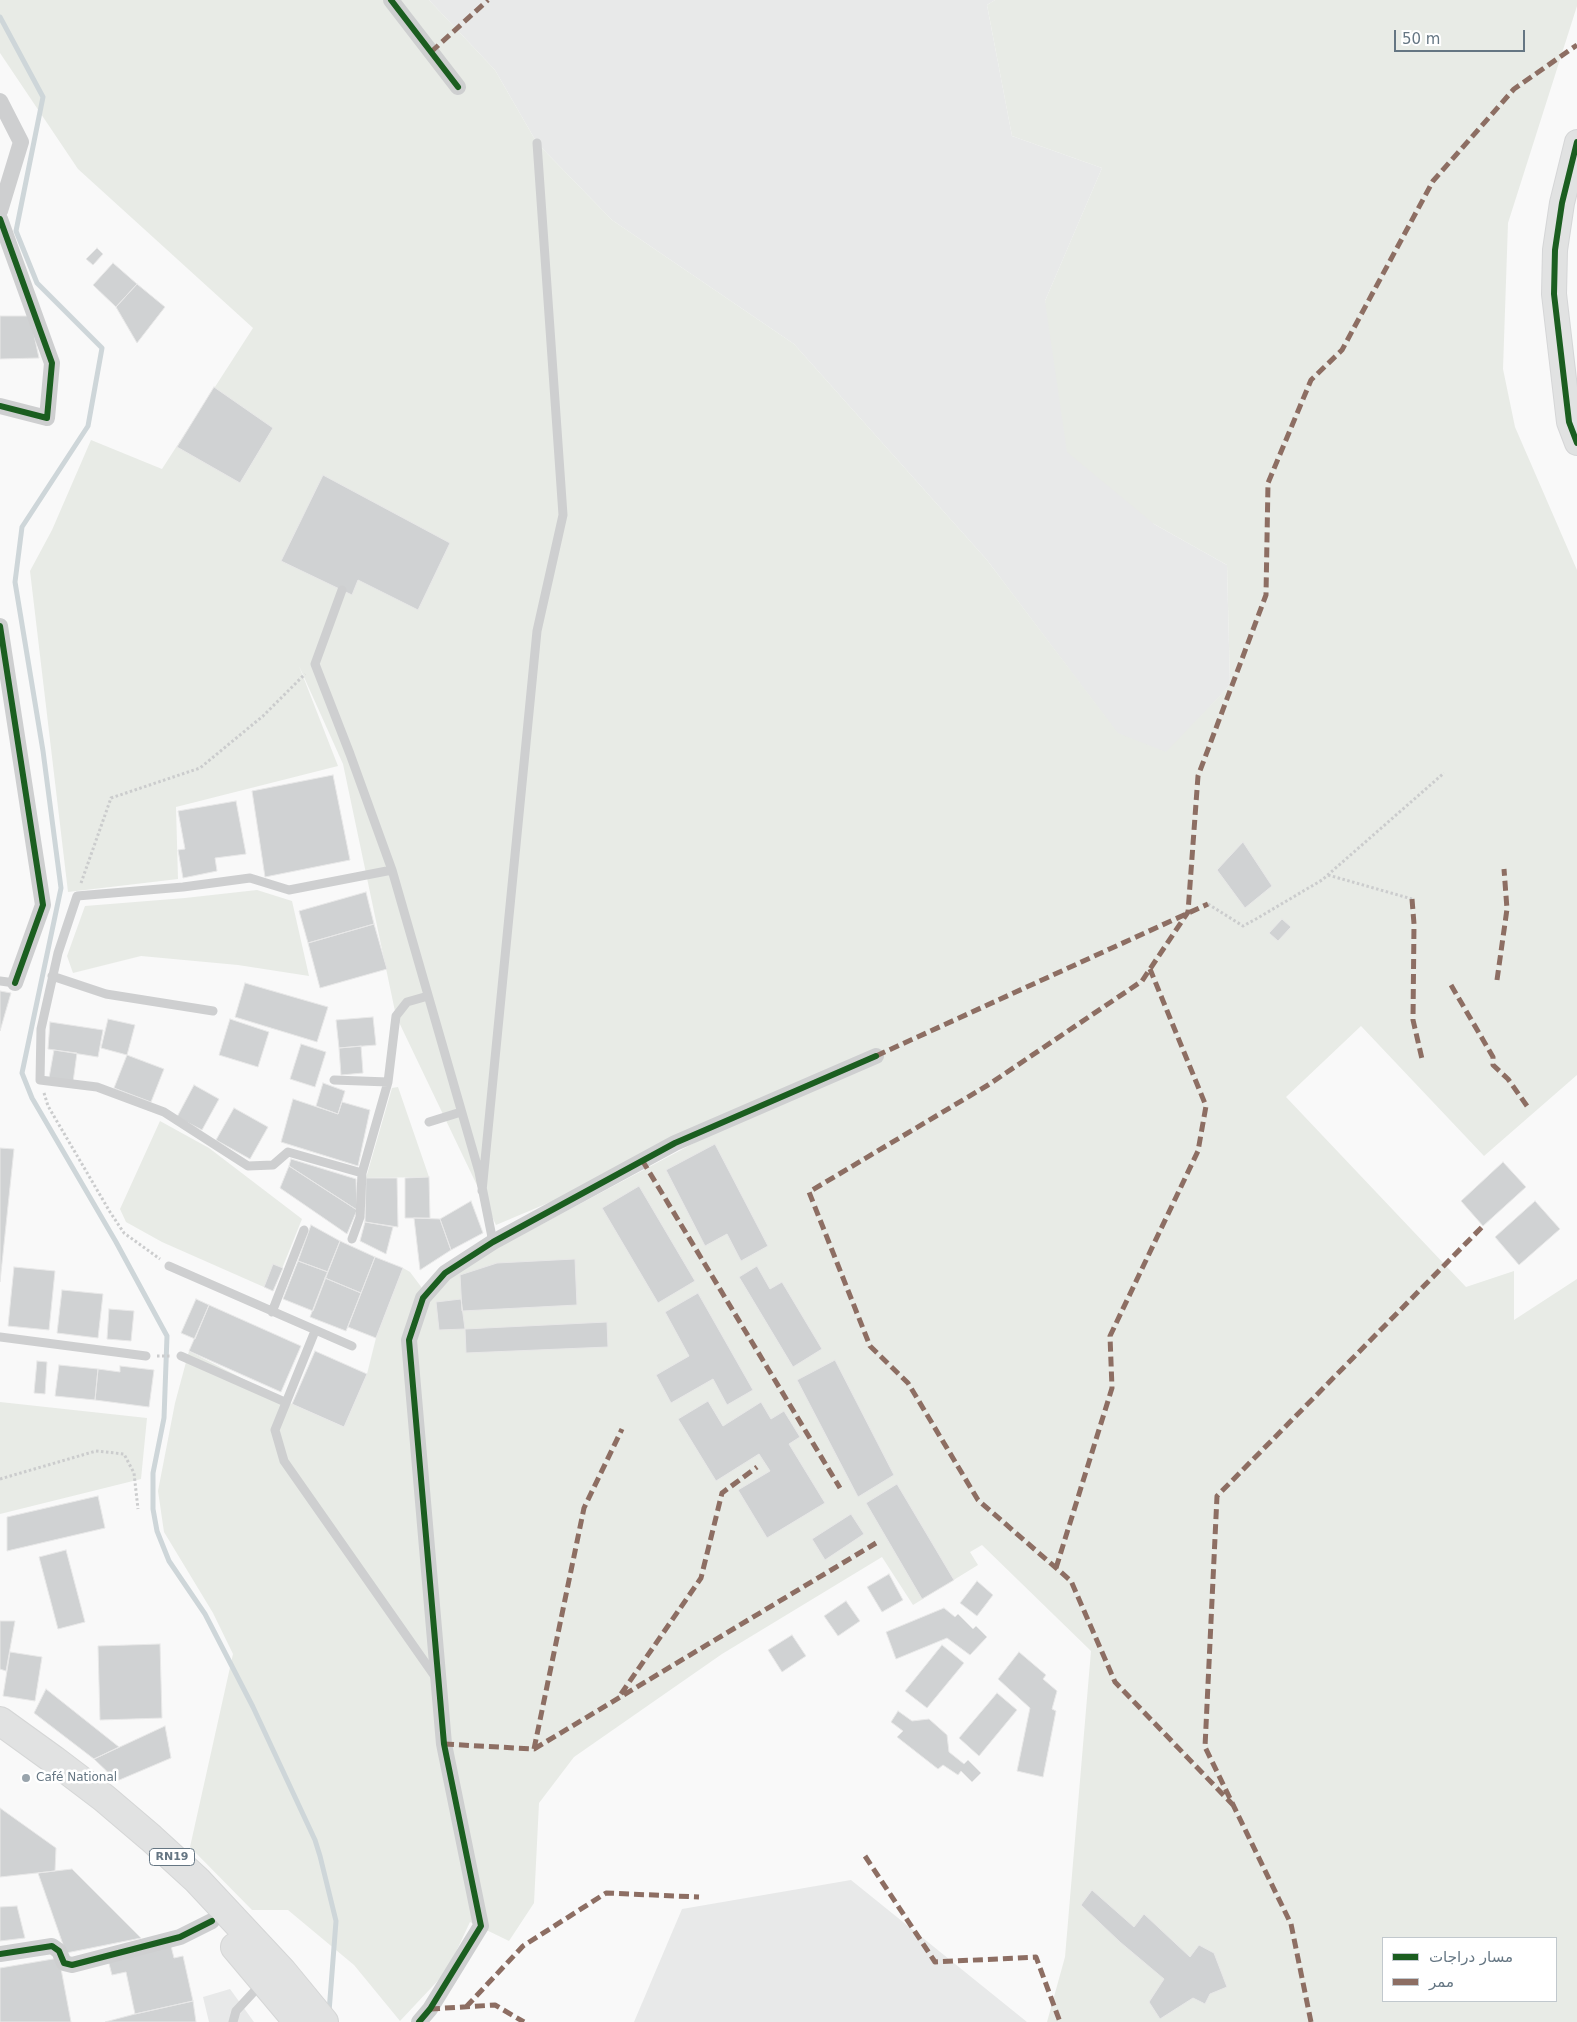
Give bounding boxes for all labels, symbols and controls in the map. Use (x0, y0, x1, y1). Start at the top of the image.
scale bar (1397, 20, 1528, 52)
text: 50 m (1402, 30, 1440, 48)
place label: Café National (36, 1771, 117, 1785)
marker: Café National (20, 1772, 32, 1784)
road number: RN19 (150, 1848, 194, 1865)
legend (1382, 1937, 1557, 2002)
text: مسار دراجات (1429, 1948, 1513, 1966)
text: ممر (1429, 1973, 1454, 1991)

